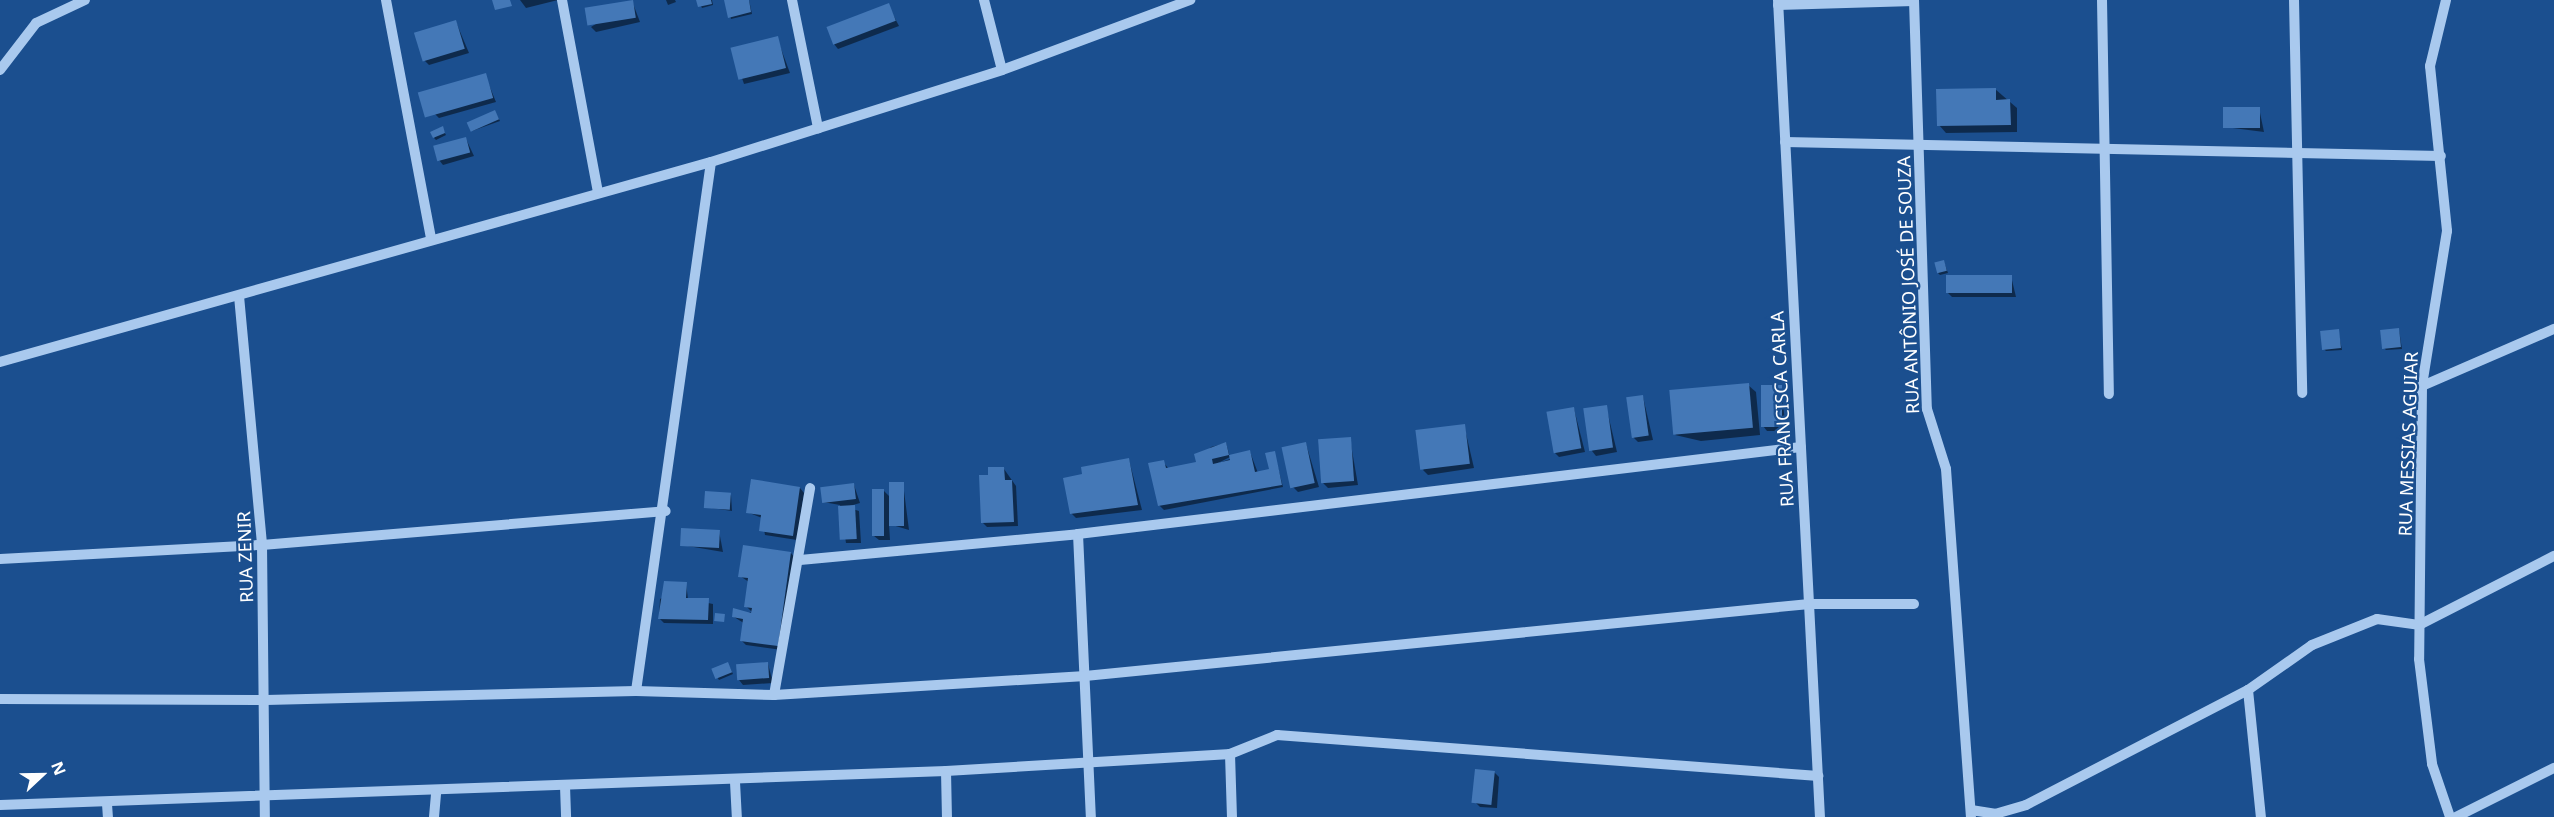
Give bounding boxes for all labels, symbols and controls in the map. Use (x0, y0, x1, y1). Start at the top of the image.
street label: RUA ANTÔNIO JOSÉ DE SOUZA (1893, 156, 1923, 414)
street label: RUA FRANCISCA CARLA (1766, 311, 1798, 507)
street label: RUA MESSIAS AGUIAR (2394, 351, 2422, 537)
street label: RUA ZENIR (233, 511, 257, 603)
north arrow (12, 745, 72, 805)
text: N (46, 758, 71, 778)

